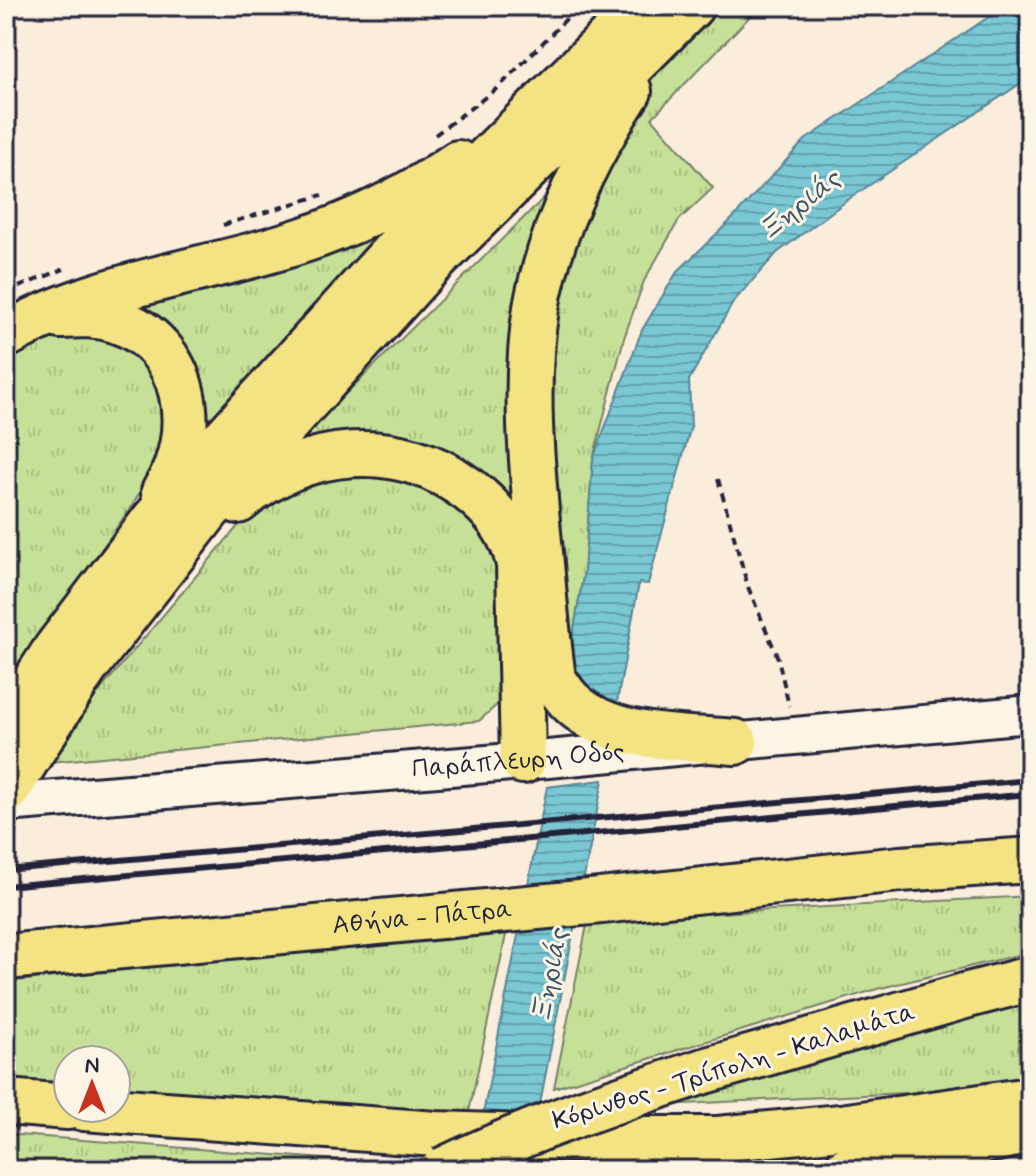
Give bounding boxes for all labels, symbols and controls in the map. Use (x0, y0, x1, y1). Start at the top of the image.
water label: Ξηριάς (751, 161, 850, 250)
street label: Παράπλευρη Οδός (411, 735, 626, 787)
street label: Αθήνα - Πάτρα (331, 892, 514, 943)
water label: Ξηριάς (524, 924, 579, 1026)
street label: Κόρινθος - Τρίπολη - Καλαμάτα (548, 996, 920, 1138)
north arrow (52, 1044, 132, 1124)
text: N (85, 1052, 99, 1080)

